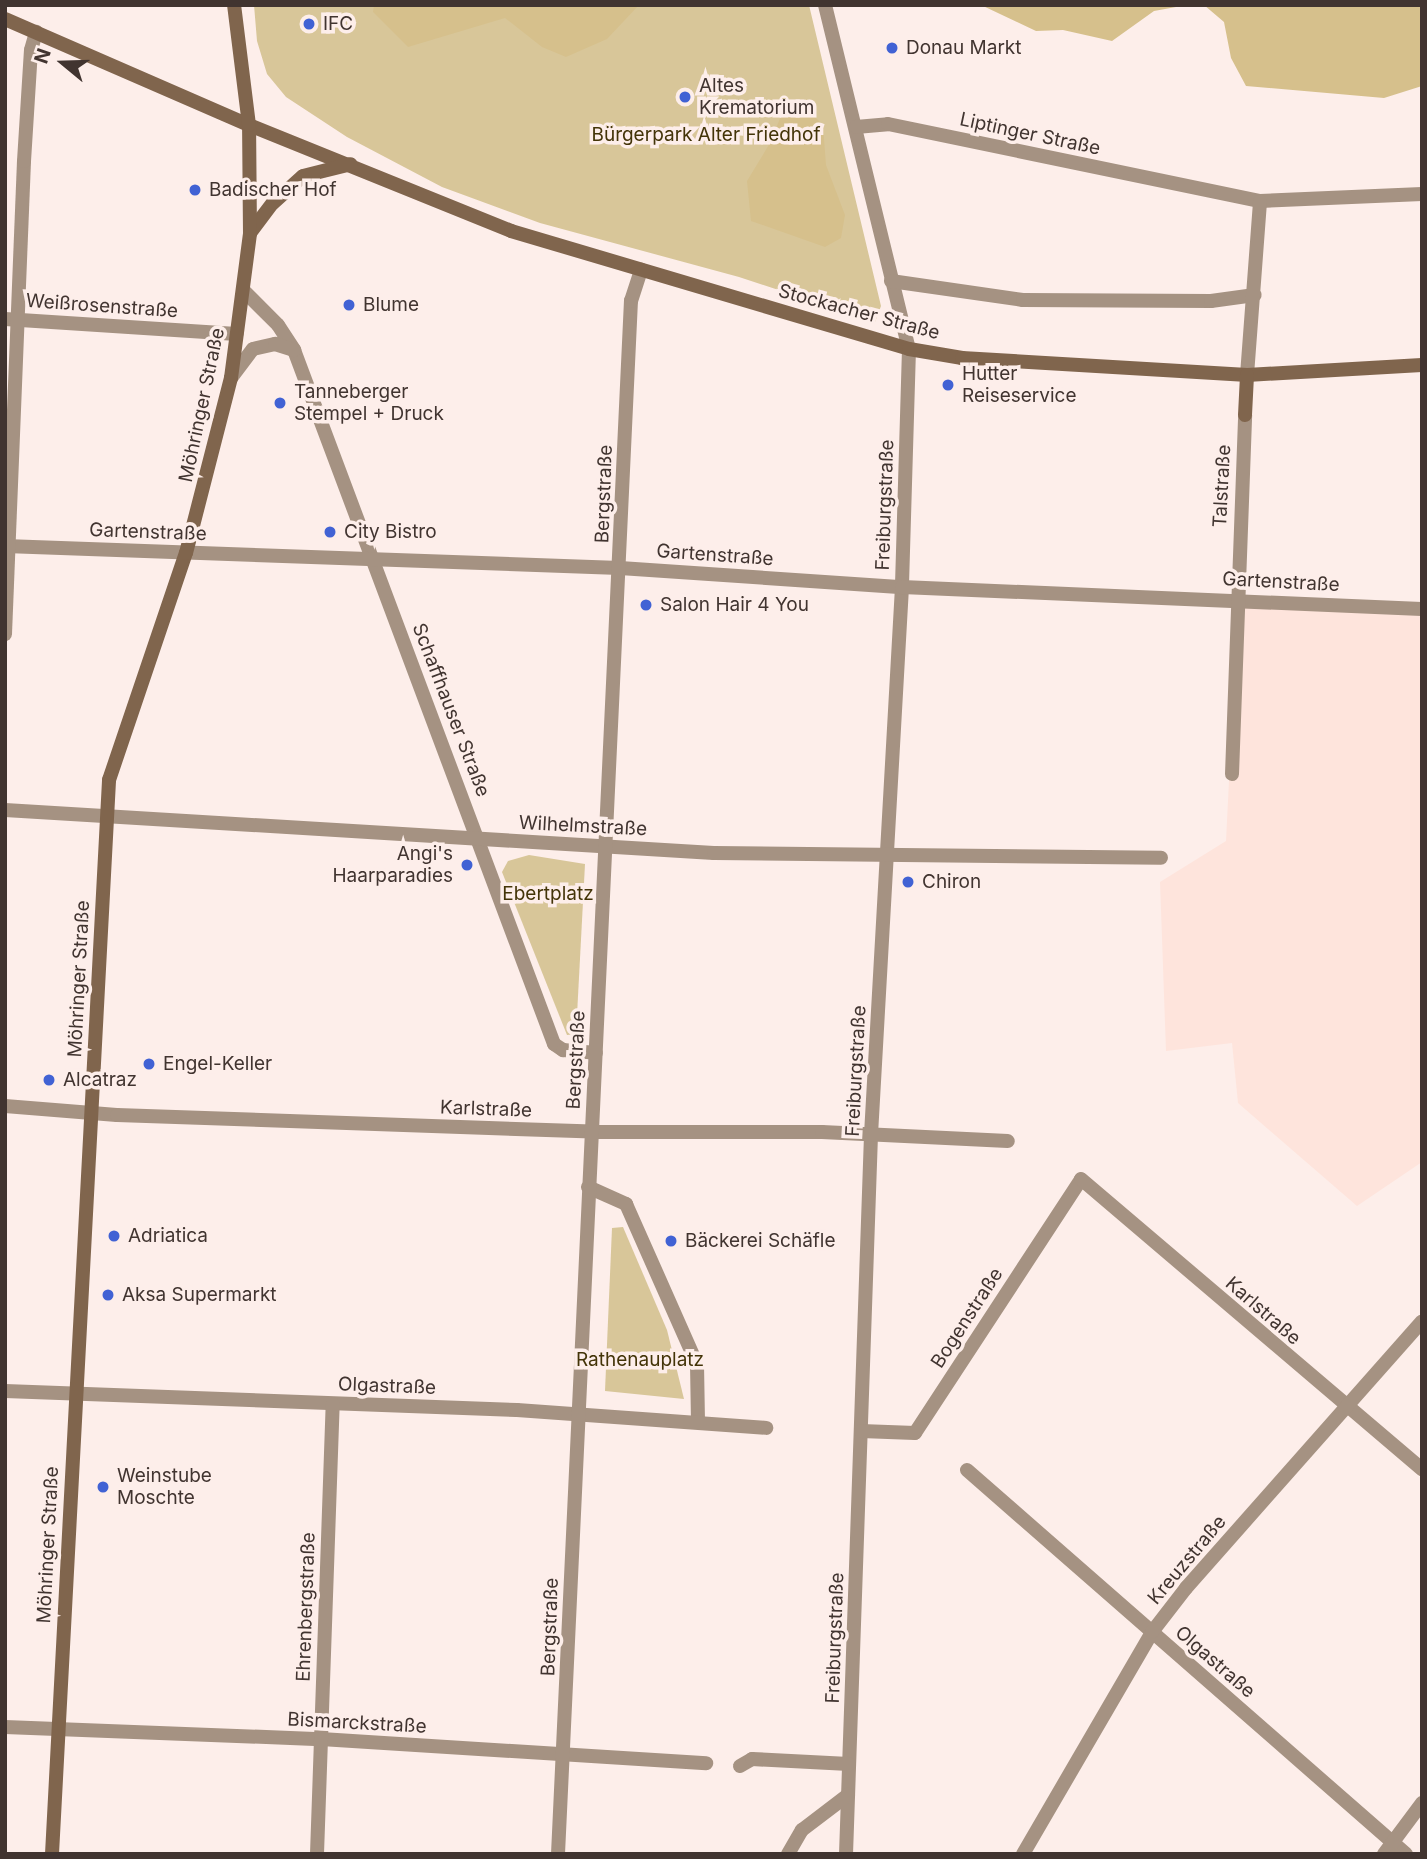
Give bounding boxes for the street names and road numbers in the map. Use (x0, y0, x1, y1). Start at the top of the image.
street label: Liptinger Straße (958, 108, 1102, 160)
street label: Stockacher Straße (776, 279, 942, 345)
street label: Weißrosenstraße (25, 289, 179, 323)
street label: Möhringer Straße (174, 326, 230, 484)
street label: Freiburgstraße (871, 439, 899, 571)
street label: Bergstraße (591, 444, 617, 544)
street label: Talstraße (1208, 444, 1236, 528)
street label: Gartenstraße (89, 519, 207, 545)
street label: Gartenstraße (656, 540, 774, 570)
street label: Gartenstraße (1222, 568, 1340, 596)
street label: Schaffhauser Straße (407, 620, 495, 800)
street label: Wilhelmstraße (518, 811, 648, 841)
street label: Möhringer Straße (63, 900, 95, 1058)
street label: Freiburgstraße (841, 1005, 871, 1137)
street label: Bergstraße (562, 1010, 590, 1110)
street label: Karlstraße (439, 1096, 533, 1122)
street label: Bogenstraße (926, 1264, 1008, 1372)
street label: Karlstraße (1221, 1272, 1305, 1350)
street label: Olgastraße (337, 1373, 437, 1399)
street label: Möhringer Straße (32, 1466, 64, 1624)
street label: Kreuzstraße (1143, 1511, 1231, 1609)
street label: Ehrenbergstraße (292, 1532, 320, 1682)
street label: Freiburgstraße (821, 1572, 849, 1704)
street label: Bergstraße (537, 1577, 563, 1677)
street label: Olgastraße (1170, 1621, 1260, 1703)
street label: Bismarckstraße (287, 1708, 427, 1738)

